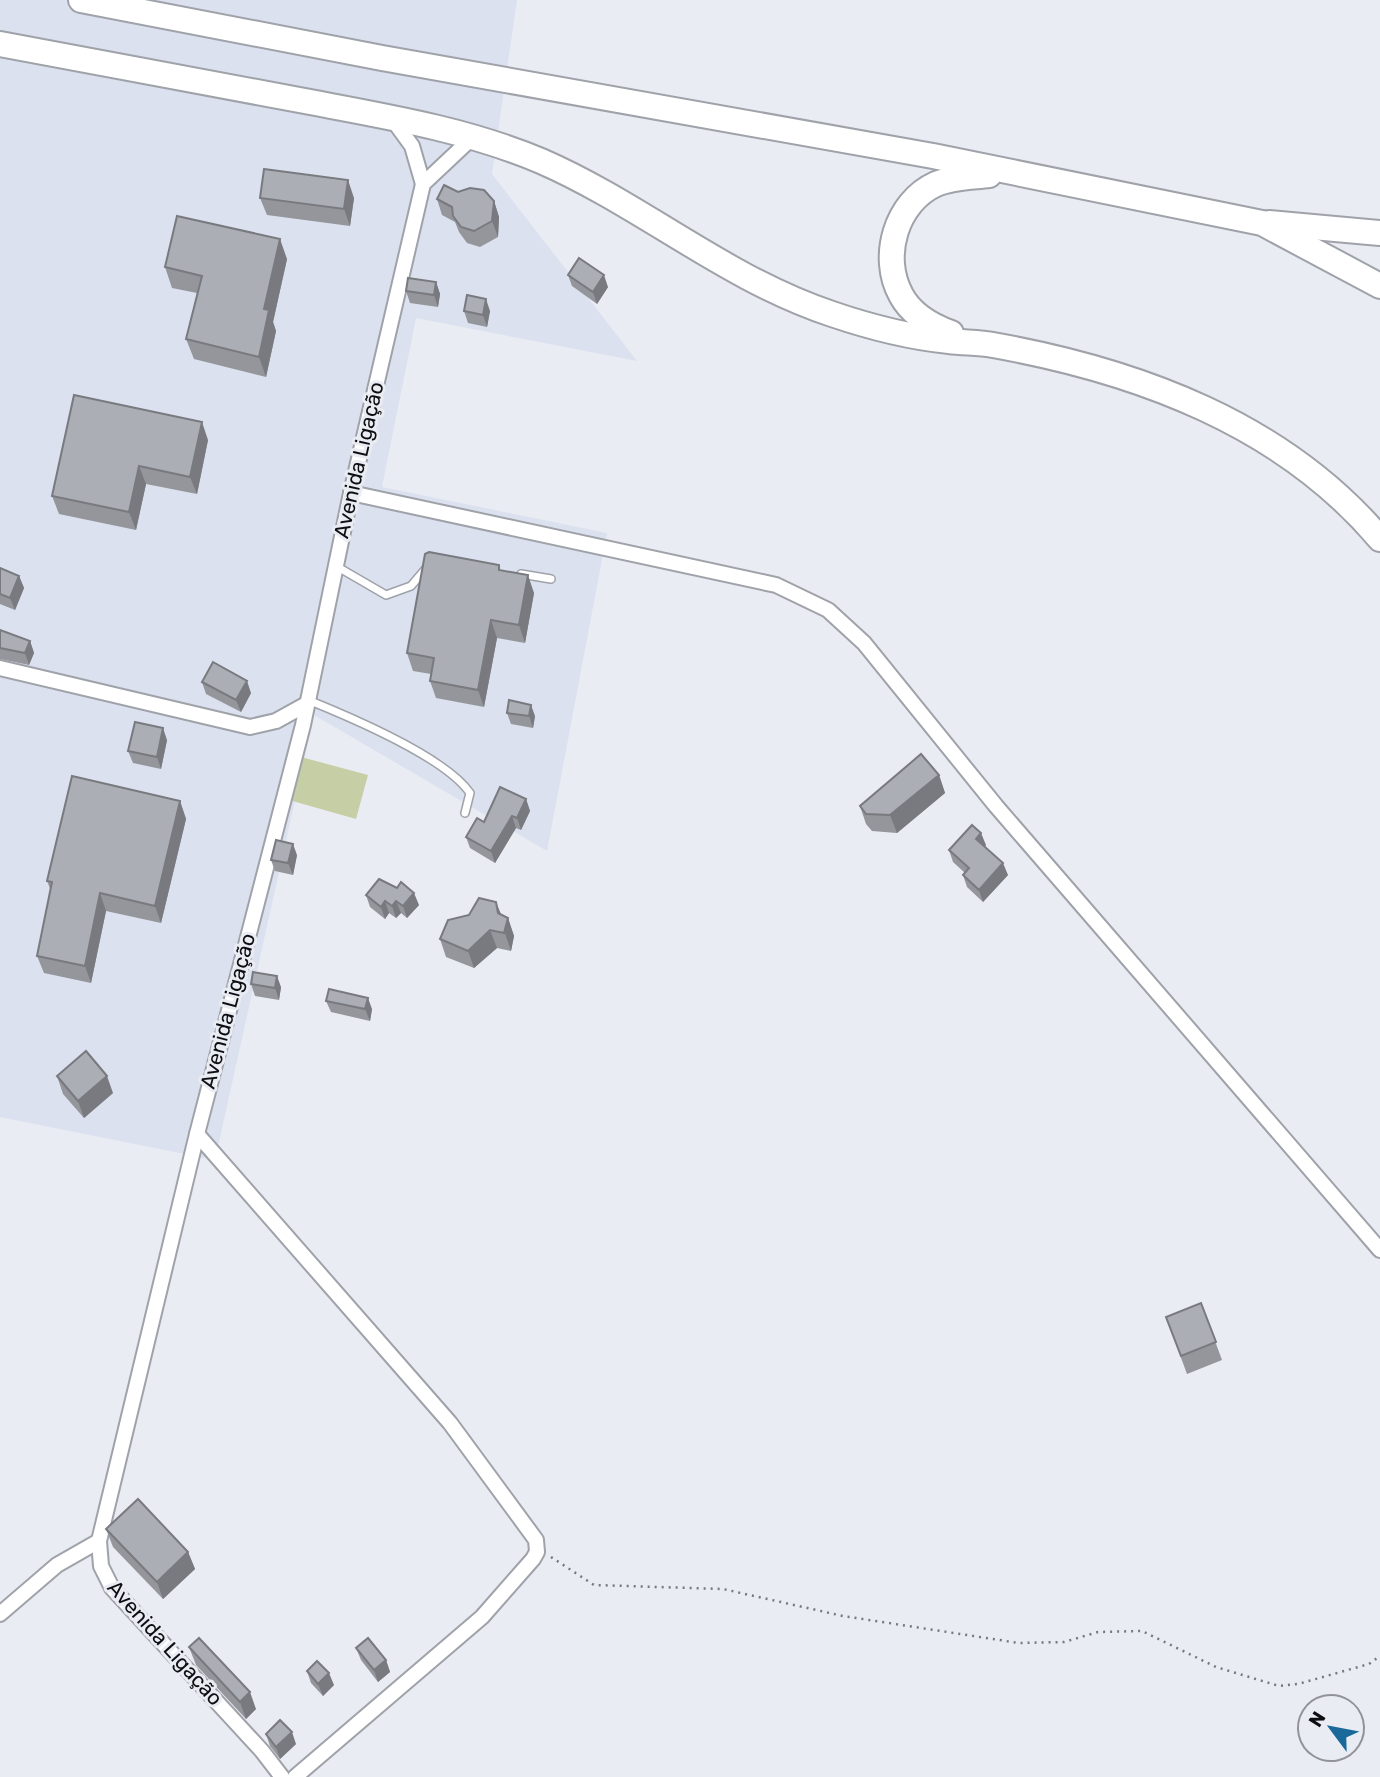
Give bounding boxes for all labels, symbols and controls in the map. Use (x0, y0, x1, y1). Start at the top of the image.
street label: Avenida Ligação (328, 379, 389, 541)
street label: Avenida Ligação (195, 930, 260, 1091)
street label: Avenida Ligação (103, 1575, 228, 1710)
north arrow (1296, 1693, 1366, 1763)
text: N (1304, 1707, 1330, 1731)

